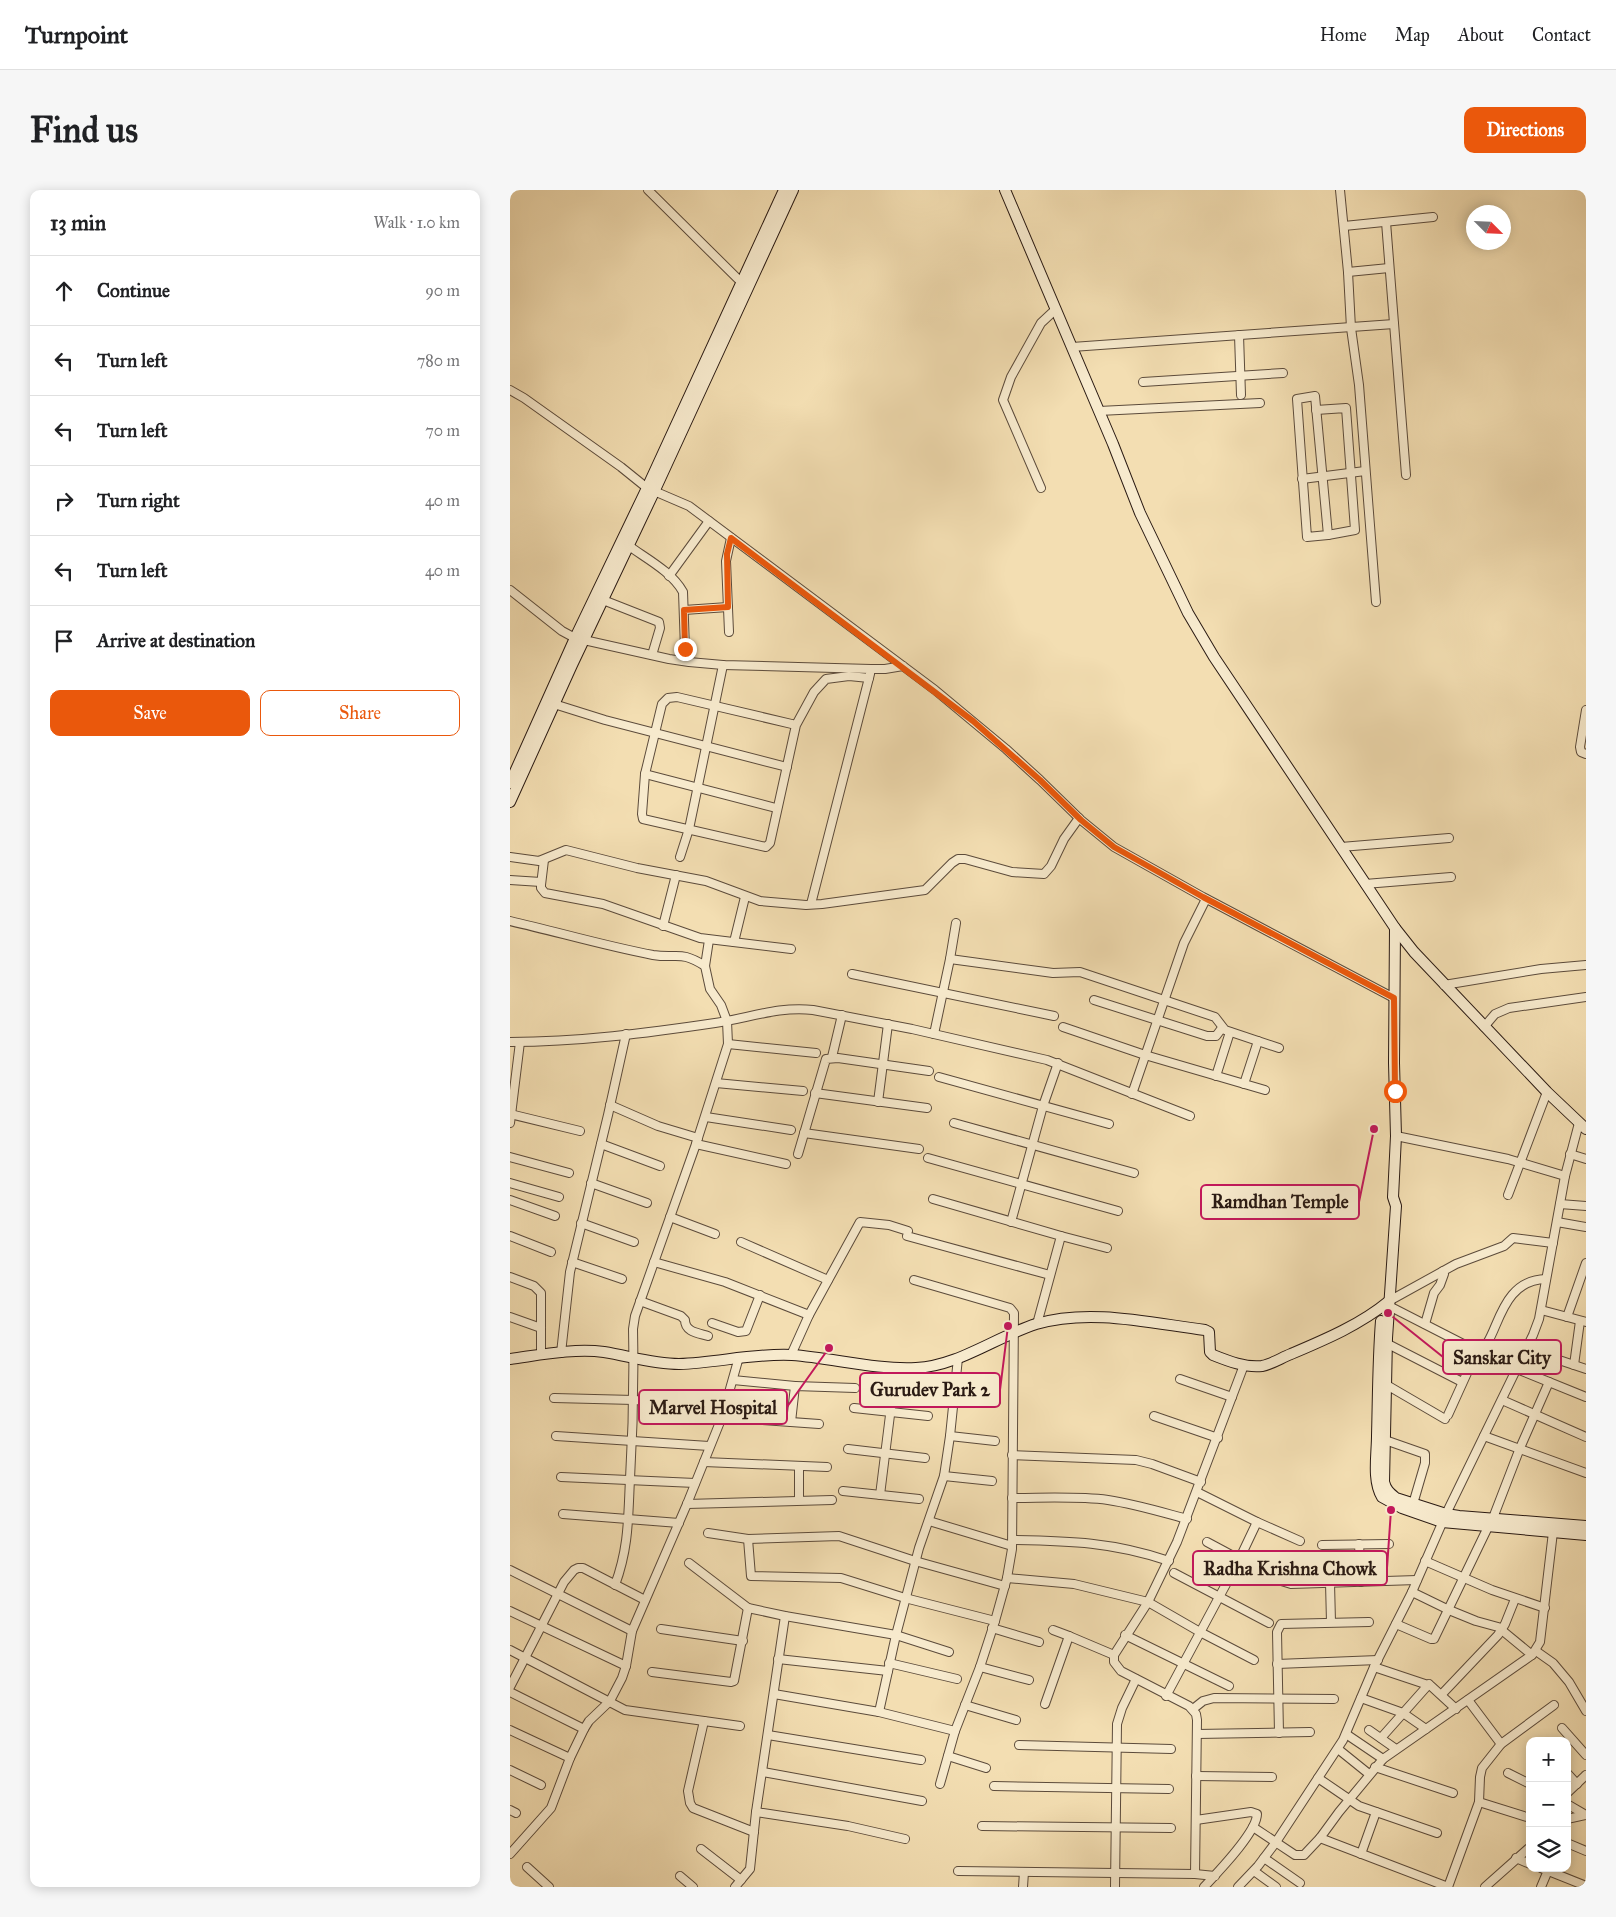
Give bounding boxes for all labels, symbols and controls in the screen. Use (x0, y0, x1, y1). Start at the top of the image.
text: Turnpoint (25, 20, 128, 50)
text: Home (1320, 24, 1367, 46)
text: Map (1395, 24, 1430, 46)
text: About (1458, 24, 1504, 46)
text: Contact (1532, 24, 1591, 46)
button: Directions (1464, 107, 1586, 153)
text: Find us (30, 109, 138, 152)
north arrow (1466, 205, 1511, 250)
text: 13 min (50, 210, 106, 236)
text: Walk · 1.0 km (373, 213, 460, 232)
icon: ahead (50, 277, 78, 305)
text: Continue (97, 279, 170, 302)
text: 90 m (425, 281, 460, 300)
icon: left (50, 347, 78, 375)
text: Turn left (97, 349, 167, 372)
text: 780 m (417, 351, 460, 370)
icon: left (50, 417, 78, 445)
text: Turn left (97, 419, 167, 442)
text: 70 m (425, 421, 460, 440)
icon: right (50, 487, 78, 515)
text: Turn right (97, 489, 180, 512)
text: 40 m (425, 491, 460, 510)
icon: left (50, 557, 78, 585)
text: Turn left (97, 559, 167, 582)
text: 40 m (425, 561, 460, 580)
icon: arrive (50, 627, 78, 655)
text: Arrive at destination (97, 629, 255, 652)
route end (674, 638, 697, 661)
button: Save (50, 690, 250, 736)
button: Share (260, 690, 460, 736)
route start (1384, 1080, 1407, 1103)
callout: Ramdhan Temple (1201, 1185, 1359, 1219)
text: Ramdhan Temple (1211, 1190, 1349, 1214)
callout: Sanskar City (1443, 1340, 1561, 1374)
text: Sanskar City (1453, 1346, 1552, 1370)
callout: Gurudev Park 2 (860, 1373, 1000, 1407)
text: Gurudev Park 2 (870, 1378, 991, 1401)
callout: Marvel Hospital (639, 1390, 787, 1424)
text: Marvel Hospital (649, 1396, 778, 1420)
callout: Radha Krishna Chowk (1193, 1551, 1387, 1585)
text: Radha Krishna Chowk (1203, 1557, 1378, 1580)
map controls (1526, 1737, 1571, 1872)
button: + (1526, 1737, 1571, 1782)
button: − (1526, 1782, 1571, 1827)
button: layers (1526, 1827, 1571, 1872)

